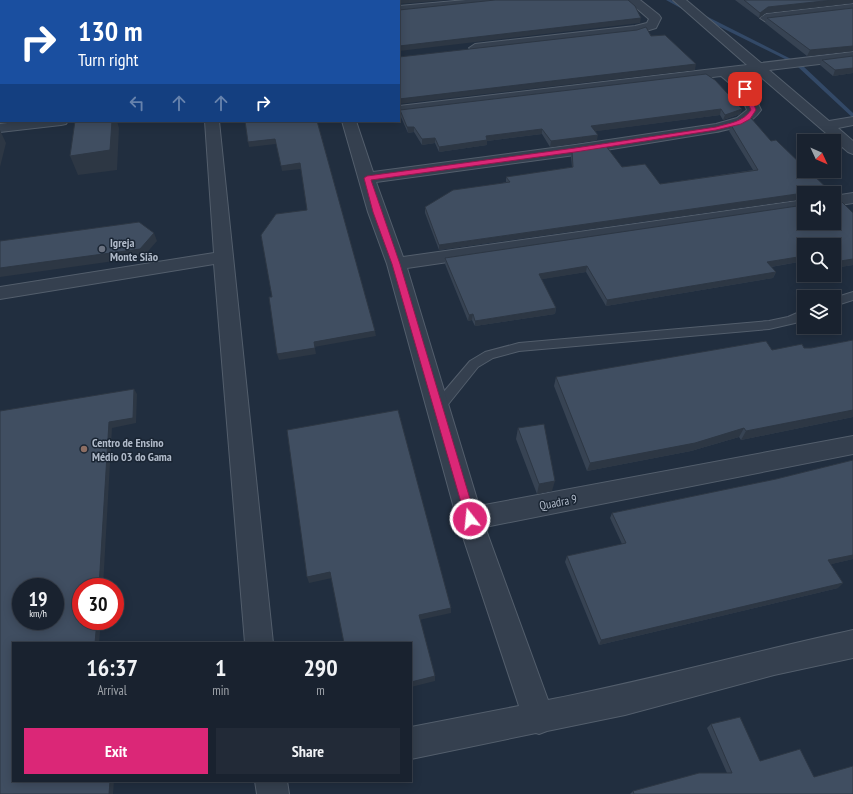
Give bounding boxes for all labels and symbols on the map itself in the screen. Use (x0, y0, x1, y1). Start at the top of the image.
pin (728, 72, 762, 106)
north arrow (797, 134, 841, 178)
place label: Igreja Monte Sião (110, 235, 159, 264)
marker: Igreja Monte Sião (97, 244, 107, 254)
place label: Centro de Ensino Médio 03 do Gama (92, 435, 172, 464)
marker: Centro de Ensino Médio 03 do Gama (79, 444, 89, 454)
street label: Quadra 9 (538, 491, 578, 513)
position arrow (449, 498, 491, 540)
speed limit sign: 30 (72, 578, 124, 630)

